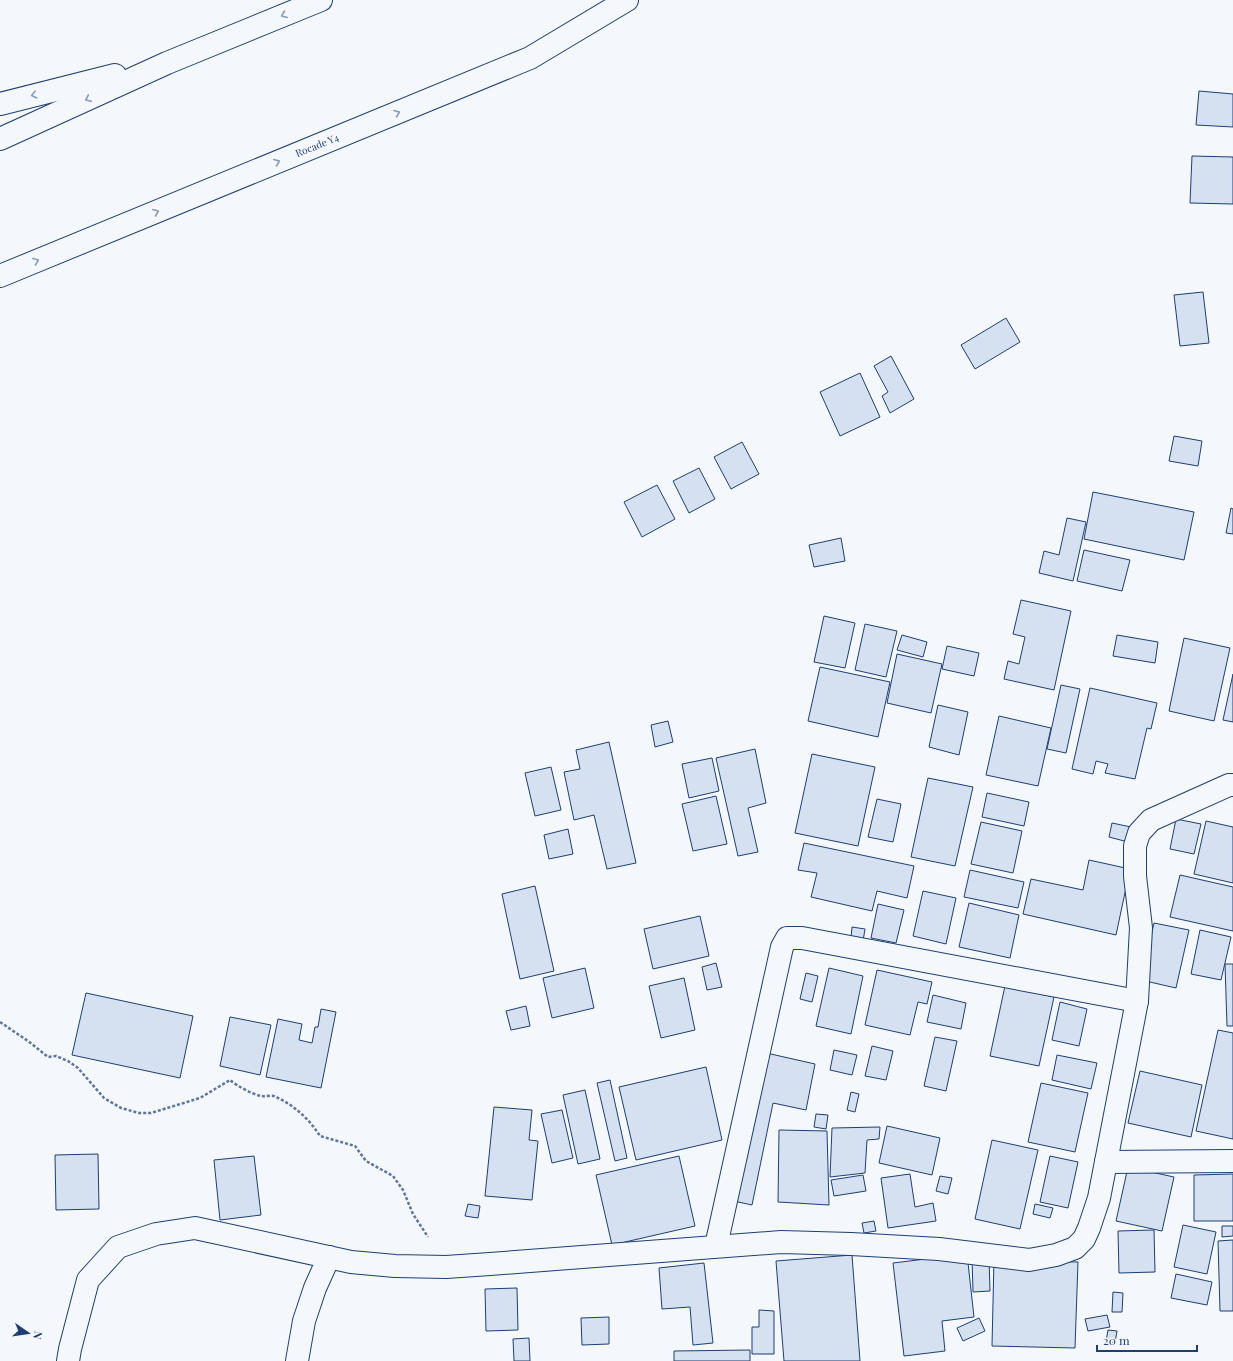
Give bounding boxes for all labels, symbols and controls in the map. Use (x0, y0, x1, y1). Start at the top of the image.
one-way arrow (281, 10, 288, 18)
one-way arrow (31, 91, 37, 99)
one-way arrow (84, 94, 92, 102)
one-way arrow (392, 110, 400, 118)
street label: Rocade Y4 (293, 130, 341, 160)
one-way arrow (273, 159, 280, 167)
one-way arrow (153, 208, 160, 216)
one-way arrow (32, 258, 40, 266)
north arrow (8, 1313, 48, 1353)
scale bar (1097, 1327, 1197, 1353)
text: N (30, 1330, 46, 1341)
text: 20 m (1103, 1332, 1130, 1348)

